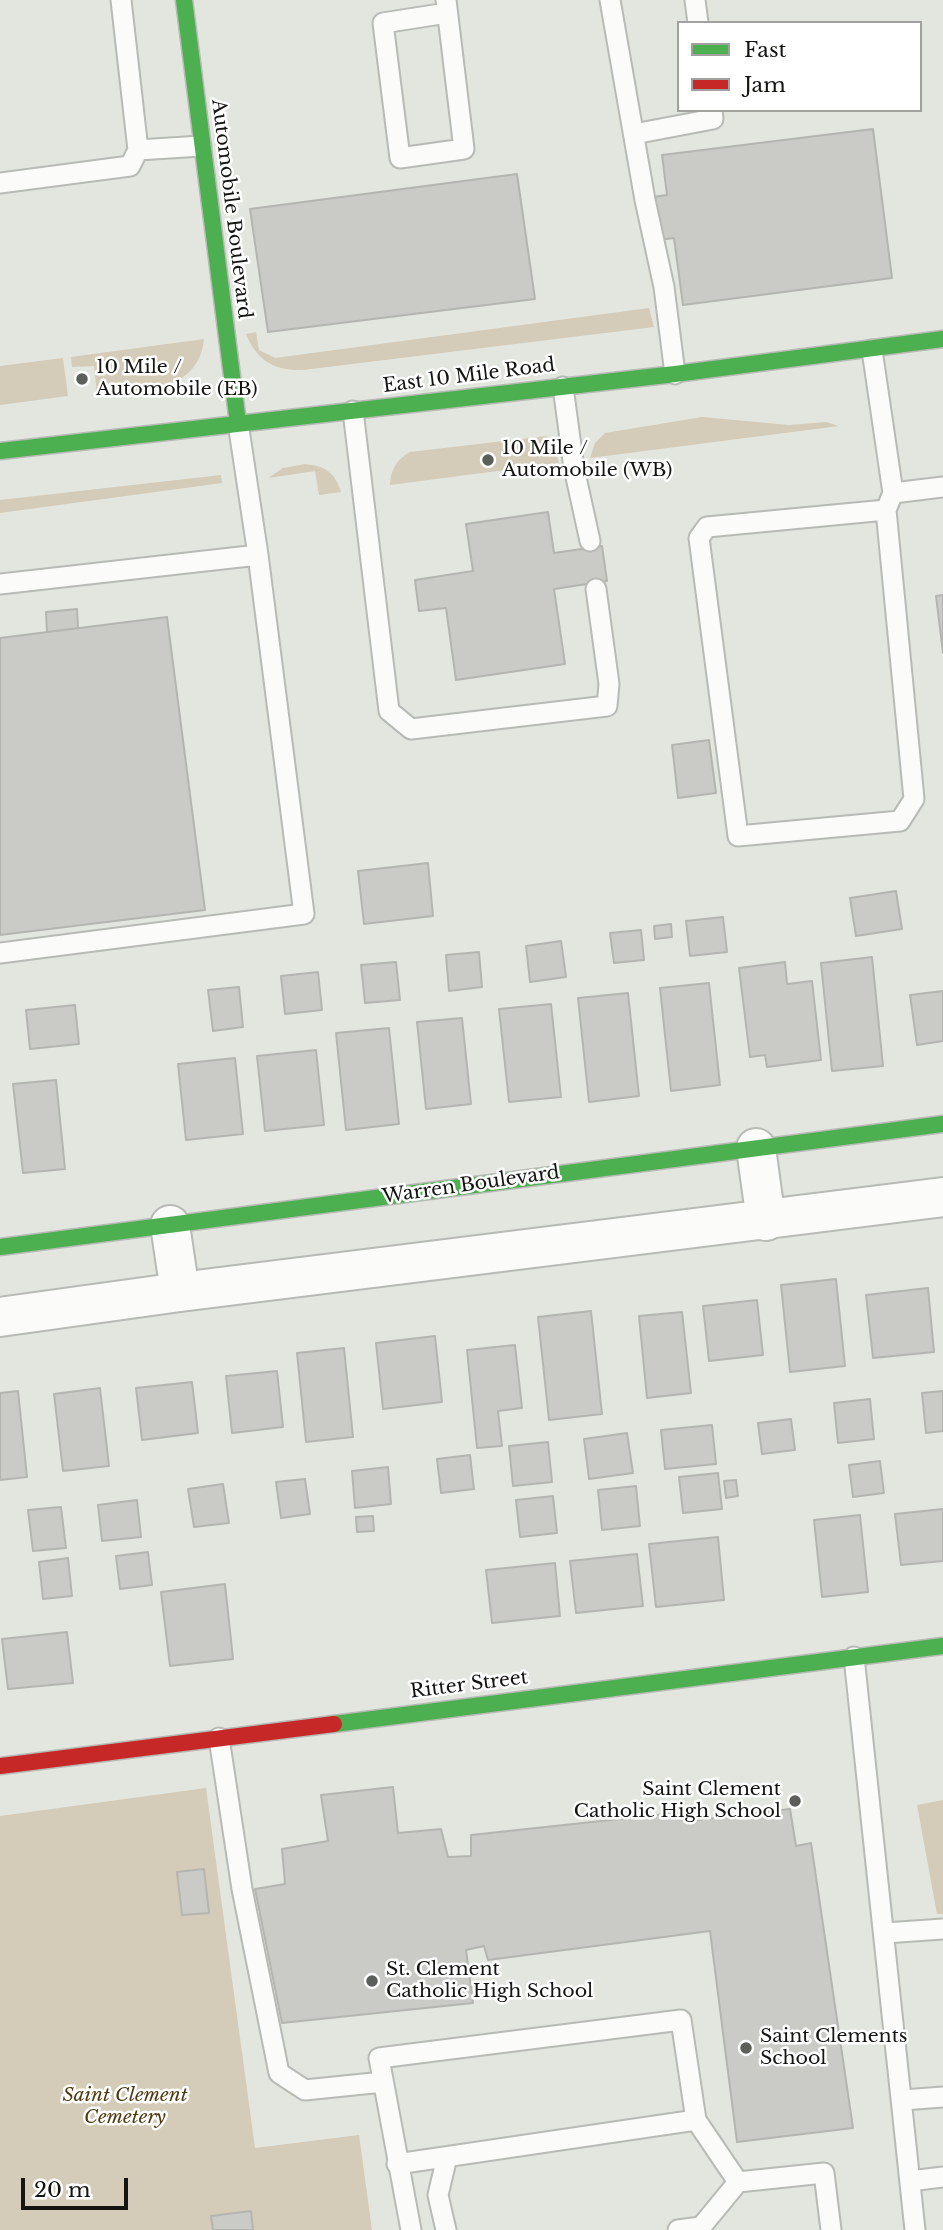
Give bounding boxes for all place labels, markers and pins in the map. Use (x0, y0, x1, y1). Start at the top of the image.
place label: 10 Mile / Automobile (EB) (96, 357, 258, 401)
marker: 10 Mile / Automobile (EB) (74, 371, 90, 387)
place label: 10 Mile / Automobile (WB) (502, 438, 672, 482)
marker: 10 Mile / Automobile (WB) (480, 452, 496, 468)
place label: Saint Clement Catholic High School (574, 1779, 781, 1823)
marker: Saint Clement Catholic High School (787, 1793, 803, 1809)
place label: St. Clement Catholic High School (386, 1959, 593, 2003)
marker: St. Clement Catholic High School (364, 1973, 380, 1989)
place label: Saint Clements School (760, 2026, 907, 2070)
marker: Saint Clements School (738, 2040, 754, 2056)

